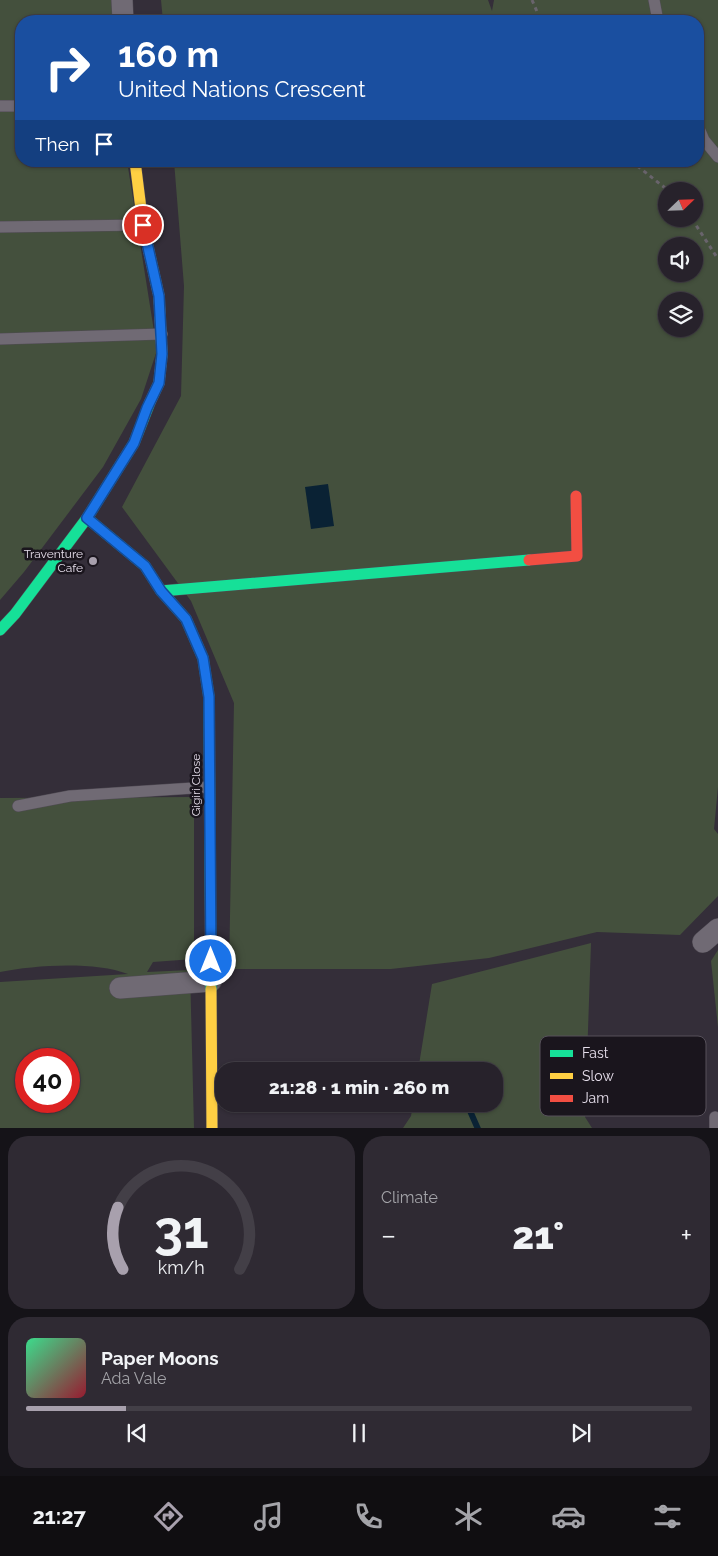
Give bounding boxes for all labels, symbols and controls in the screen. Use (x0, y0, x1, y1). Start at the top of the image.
text: 160 m (118, 34, 219, 75)
icon: right (35, 35, 100, 100)
text: United Nations Crescent (118, 76, 366, 102)
icon: arrive (90, 130, 118, 158)
text: Then (35, 133, 80, 155)
north arrow (658, 182, 702, 228)
map controls (658, 182, 703, 337)
pin (122, 204, 164, 246)
icon: arrive (129, 211, 157, 239)
button: sound (658, 237, 703, 282)
button: layers (658, 292, 703, 337)
place label: Traventure Cafe (24, 547, 83, 575)
marker: Traventure Cafe (87, 555, 99, 567)
street label: Gigiri Close (189, 754, 203, 816)
position arrow (184, 934, 236, 986)
legend (540, 1036, 706, 1116)
text: Fast (582, 1045, 609, 1061)
speed limit sign: 40 (15, 1048, 80, 1113)
text: Slow (582, 1068, 614, 1084)
text: 21:28 · 1 min · 260 m (269, 1076, 449, 1098)
text: Jam (582, 1090, 609, 1106)
text: Climate (381, 1188, 438, 1207)
text: 31 (154, 1199, 209, 1260)
text: 21° (512, 1213, 564, 1258)
text: − (381, 1219, 396, 1252)
text: + (680, 1219, 692, 1252)
text: km/h (158, 1257, 205, 1278)
text: Paper Moons (101, 1347, 219, 1369)
text: Ada Vale (101, 1369, 166, 1388)
icon: previous (123, 1419, 151, 1447)
icon: pause (345, 1419, 373, 1447)
icon: next (567, 1419, 595, 1447)
icon: directions (151, 1499, 186, 1534)
icon: music (251, 1499, 286, 1534)
icon: phone (351, 1499, 386, 1534)
icon: climate (451, 1499, 486, 1534)
icon: car (551, 1499, 586, 1534)
icon: filters (650, 1499, 685, 1534)
text: 21:27 (32, 1503, 86, 1529)

